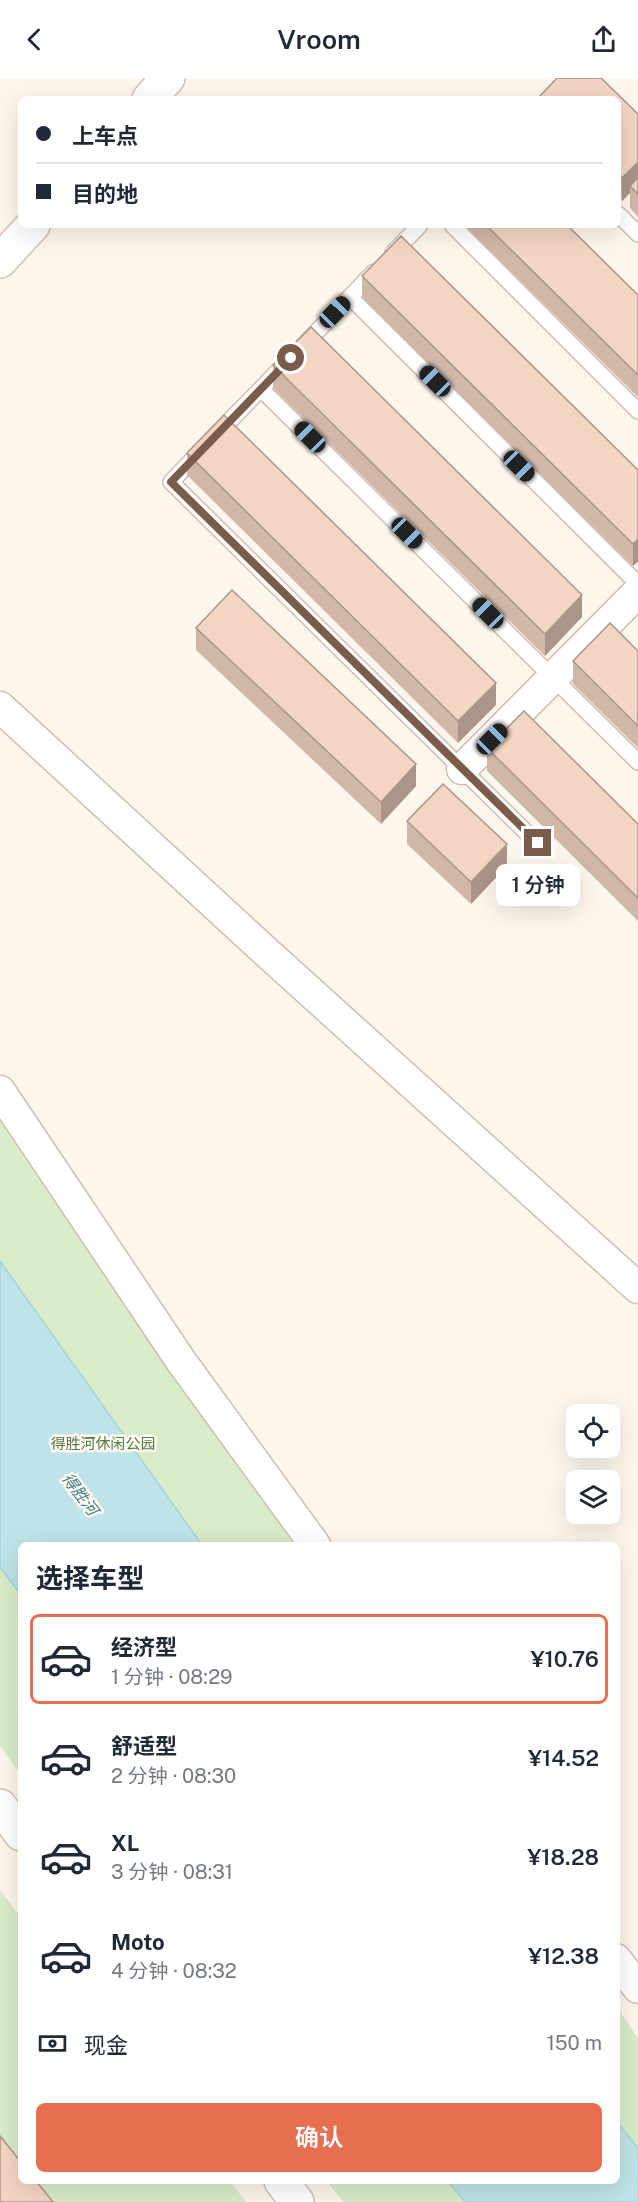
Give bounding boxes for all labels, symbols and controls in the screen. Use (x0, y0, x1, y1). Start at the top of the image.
icon: back (18, 23, 51, 56)
text: Vroom (277, 23, 361, 55)
icon: share (587, 23, 620, 56)
text: 上车点 (72, 123, 138, 149)
text: 目的地 (72, 181, 138, 207)
car (316, 293, 354, 331)
route start (277, 344, 304, 371)
car (416, 362, 454, 400)
car (291, 418, 329, 456)
car (500, 447, 538, 485)
car (388, 514, 426, 552)
car (469, 594, 507, 632)
car (473, 720, 511, 758)
route end (524, 829, 551, 856)
callout: 1 分钟 (496, 864, 580, 906)
text: 1 分钟 (511, 873, 565, 897)
map controls (566, 1404, 620, 1524)
button: locate (566, 1404, 620, 1458)
park label: 得胜河休闲公园 (50, 1435, 156, 1452)
water label: 得胜河 (58, 1469, 104, 1521)
button: layers (566, 1470, 620, 1524)
text: 选择车型 (36, 1562, 144, 1594)
icon: car (39, 1632, 93, 1686)
text: 经济型 (111, 1634, 177, 1660)
text: ¥10.76 (531, 1646, 599, 1672)
text: 1 分钟 · 08:29 (111, 1665, 233, 1689)
icon: car (39, 1731, 93, 1785)
text: 舒适型 (111, 1733, 177, 1759)
text: ¥14.52 (528, 1745, 599, 1771)
text: 2 分钟 · 08:30 (111, 1764, 236, 1788)
icon: car (39, 1830, 93, 1884)
text: XL (111, 1830, 139, 1856)
text: ¥18.28 (527, 1844, 599, 1870)
text: 3 分钟 · 08:31 (111, 1860, 233, 1884)
icon: car (39, 1929, 93, 1983)
text: Moto (111, 1929, 165, 1955)
text: ¥12.38 (528, 1943, 599, 1969)
text: 4 分钟 · 08:32 (111, 1959, 237, 1983)
icon: cash (36, 2027, 69, 2060)
text: 150 m (547, 2031, 602, 2055)
text: 现金 (84, 2032, 128, 2058)
button: 确认 (36, 2103, 602, 2172)

